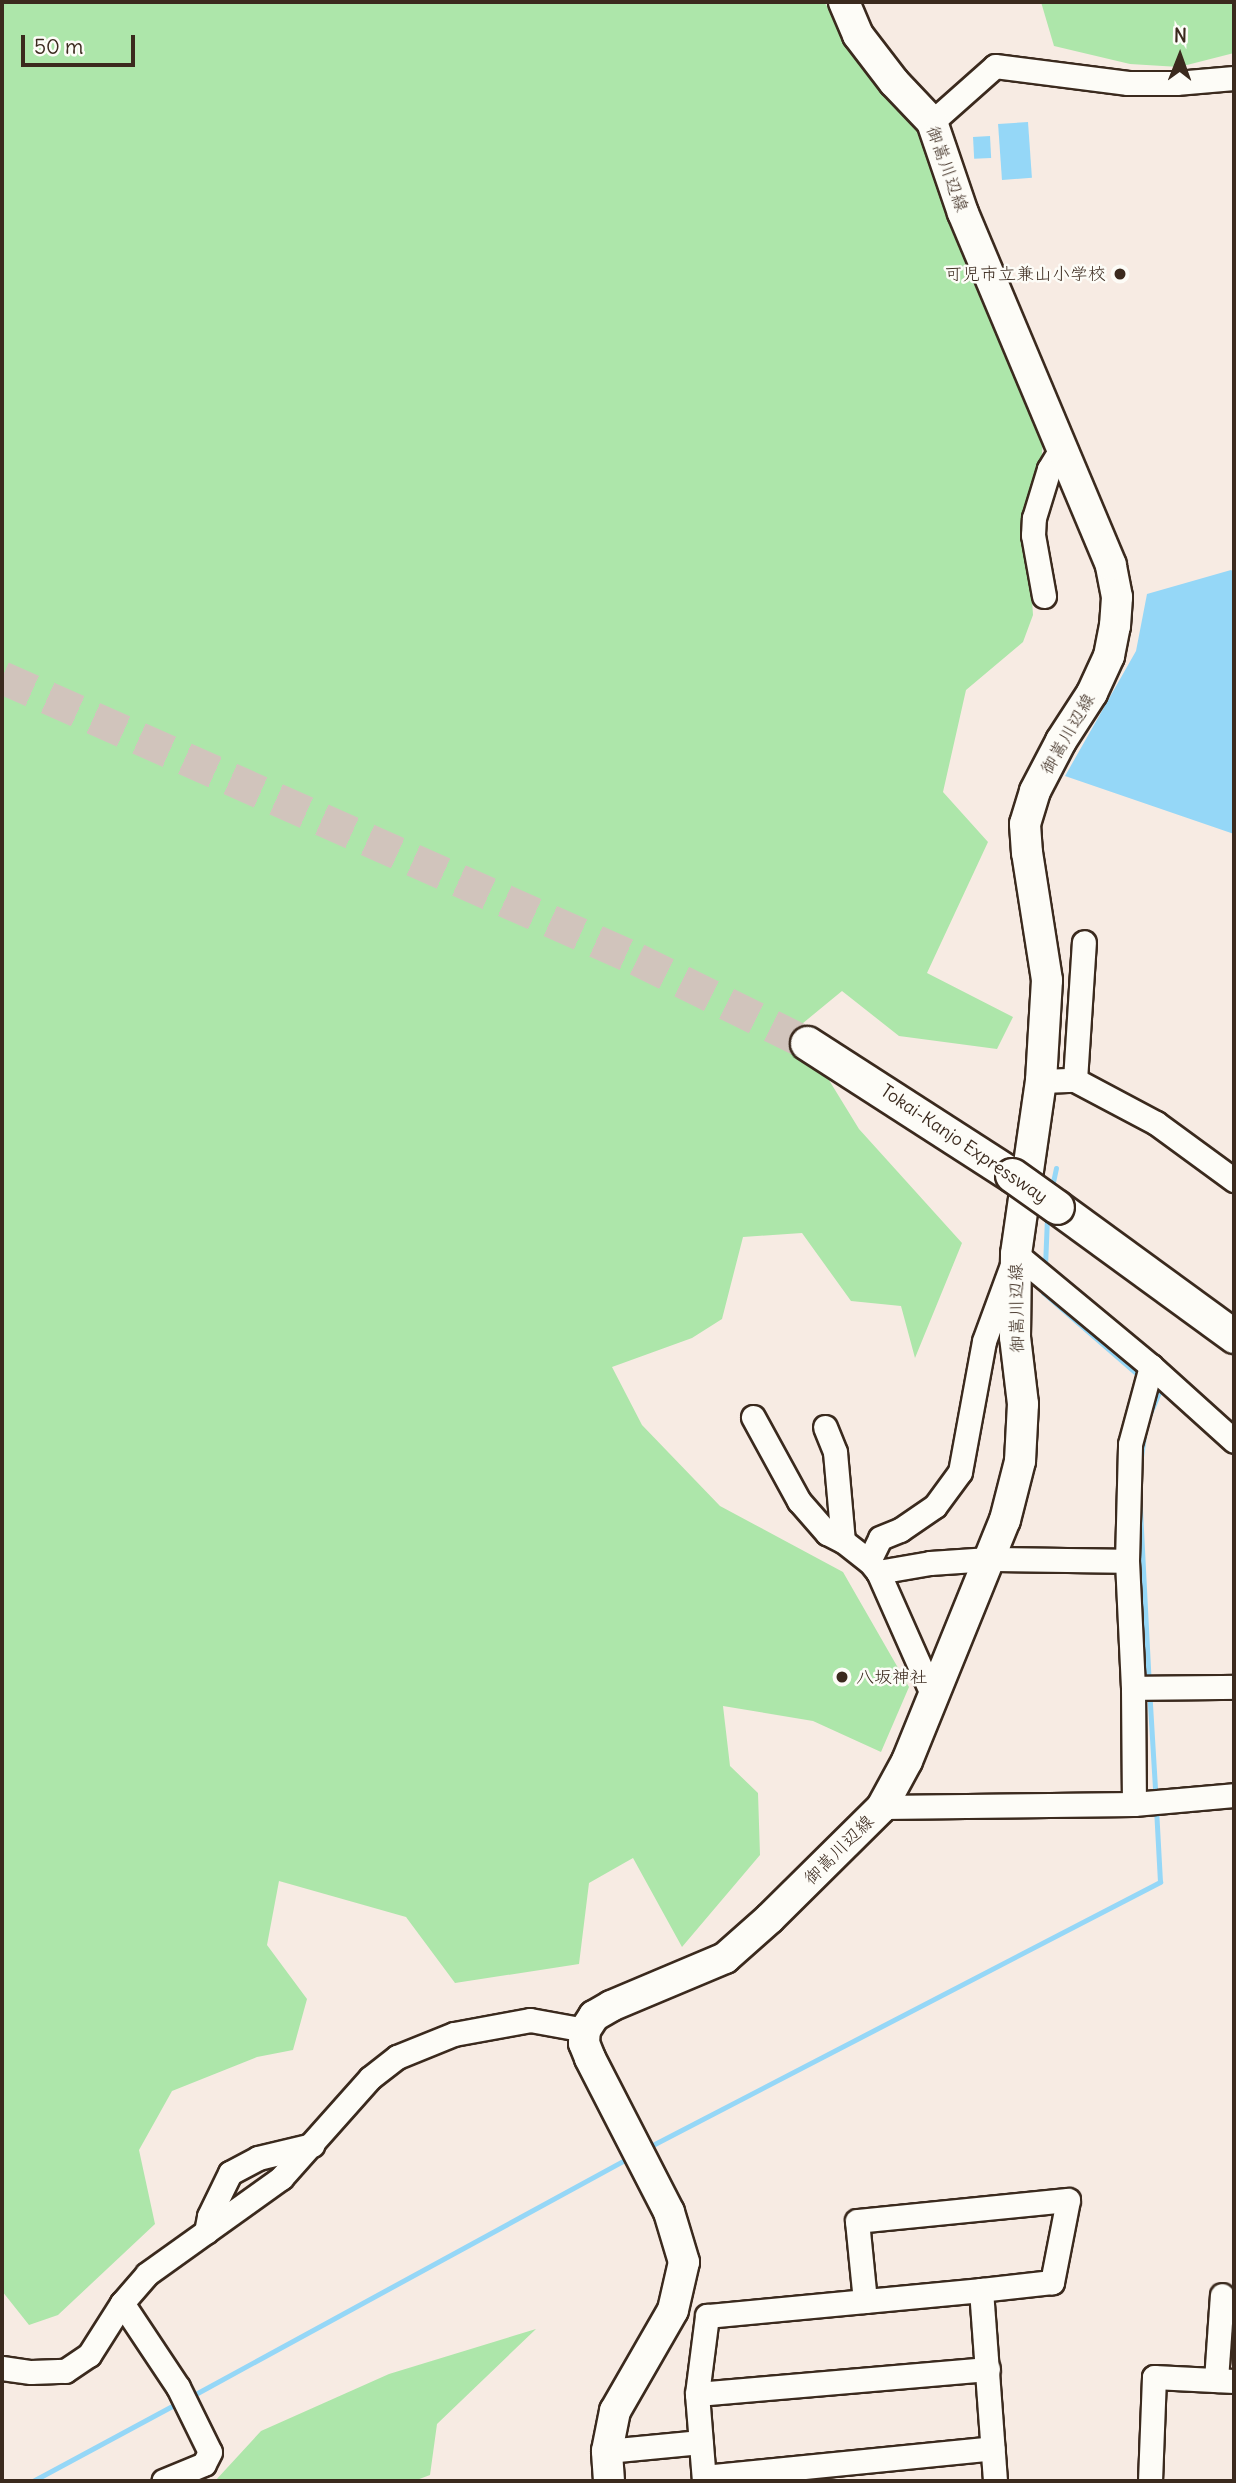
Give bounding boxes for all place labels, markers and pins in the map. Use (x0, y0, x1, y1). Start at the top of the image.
place label: 可児市立兼山小学校 (944, 263, 1106, 285)
marker: 可児市立兼山小学校 (1112, 266, 1128, 282)
place label: 八坂神社 (856, 1666, 928, 1688)
marker: 八坂神社 (834, 1669, 850, 1685)

